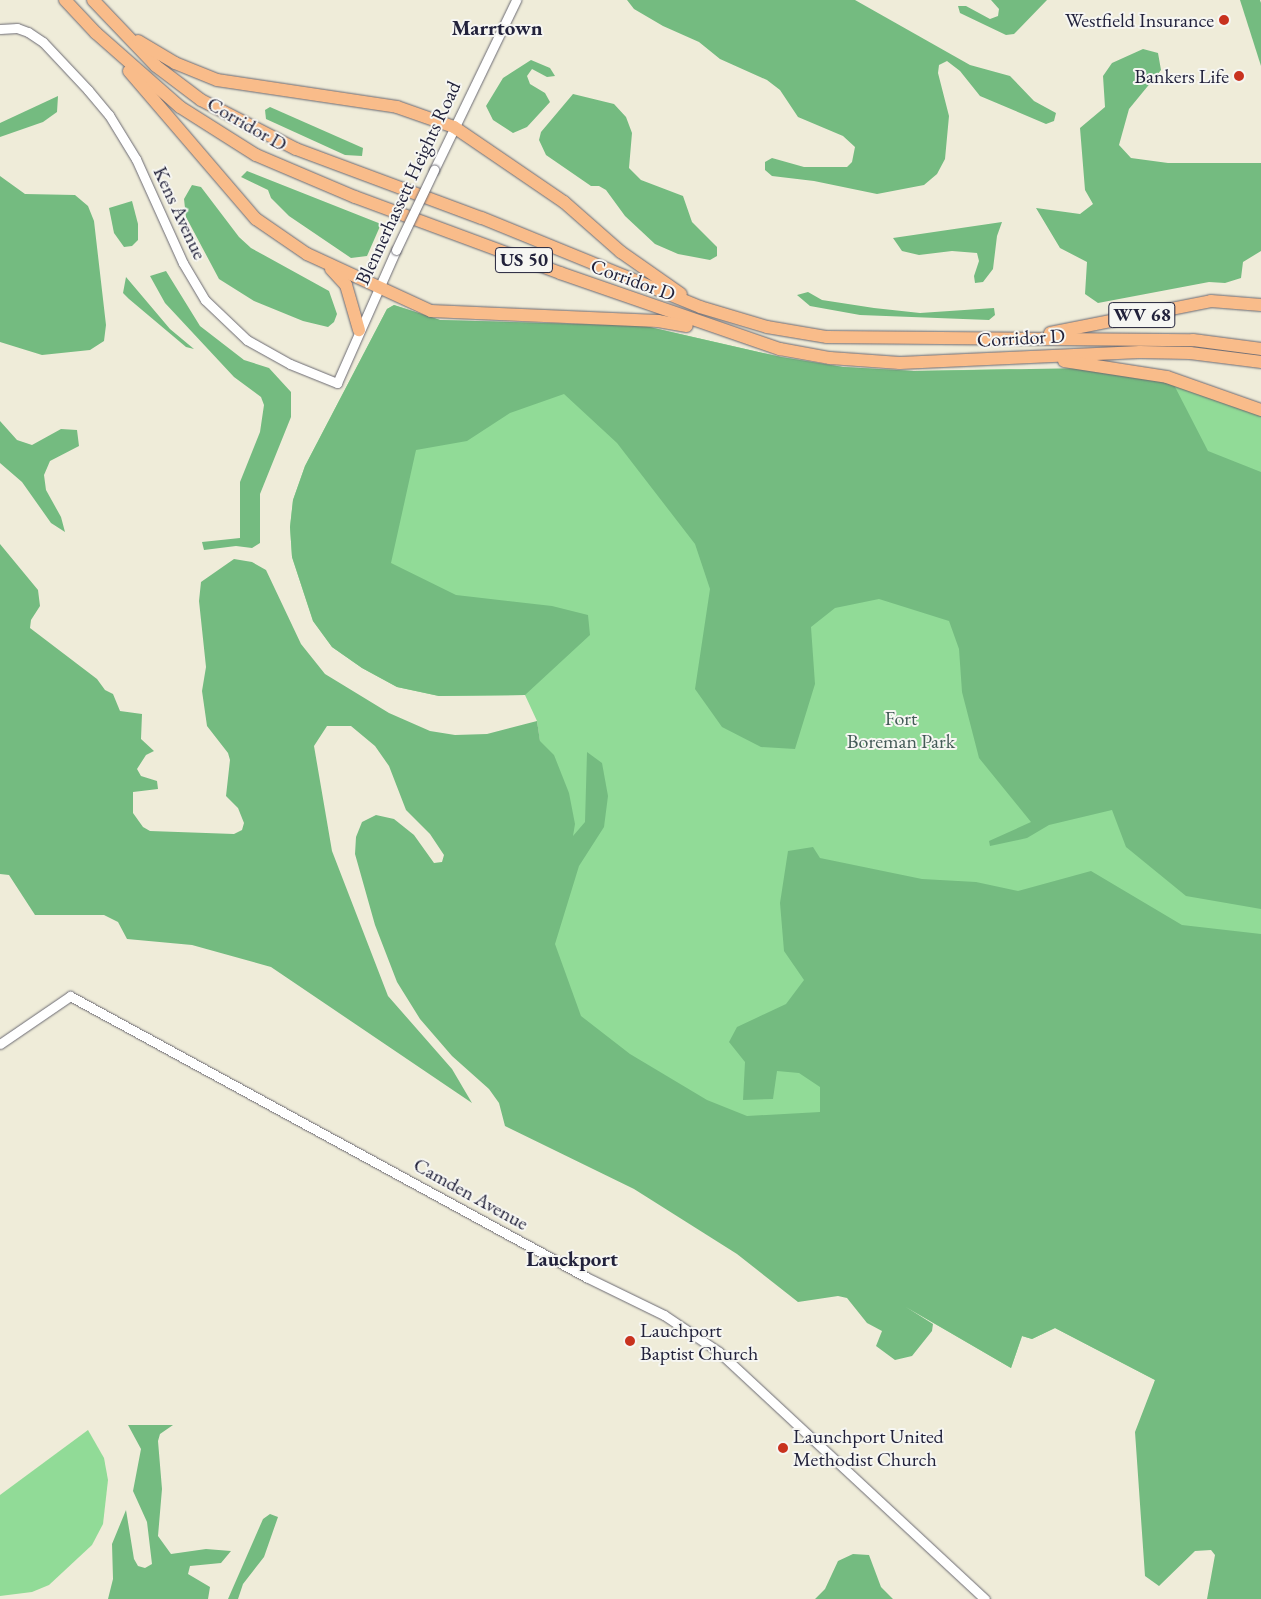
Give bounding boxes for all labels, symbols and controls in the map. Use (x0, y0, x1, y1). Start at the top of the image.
place label: Westfield Insurance (1065, 8, 1214, 32)
marker: Westfield Insurance (1218, 14, 1230, 26)
district label: Marrtown (451, 15, 543, 41)
place label: Bankers Life (1134, 64, 1229, 88)
marker: Bankers Life (1233, 70, 1245, 82)
street label: Blennerhassett Heights Road (350, 77, 466, 289)
street label: Corridor D (203, 92, 291, 156)
street label: Kens Avenue (148, 163, 212, 263)
road number: US 50 (494, 244, 554, 276)
street label: Corridor D (587, 254, 679, 306)
road number: WV 68 (1108, 298, 1176, 332)
street label: Corridor D (976, 324, 1066, 352)
park label: Fort Boreman Park (847, 706, 955, 753)
street label: Camden Avenue (409, 1153, 533, 1235)
district label: Lauckport (526, 1246, 618, 1272)
place label: Lauchport Baptist Church (640, 1318, 758, 1365)
marker: Lauchport Baptist Church (624, 1335, 636, 1347)
place label: Launchport United Methodist Church (793, 1424, 944, 1471)
marker: Launchport United Methodist Church (777, 1442, 789, 1454)

